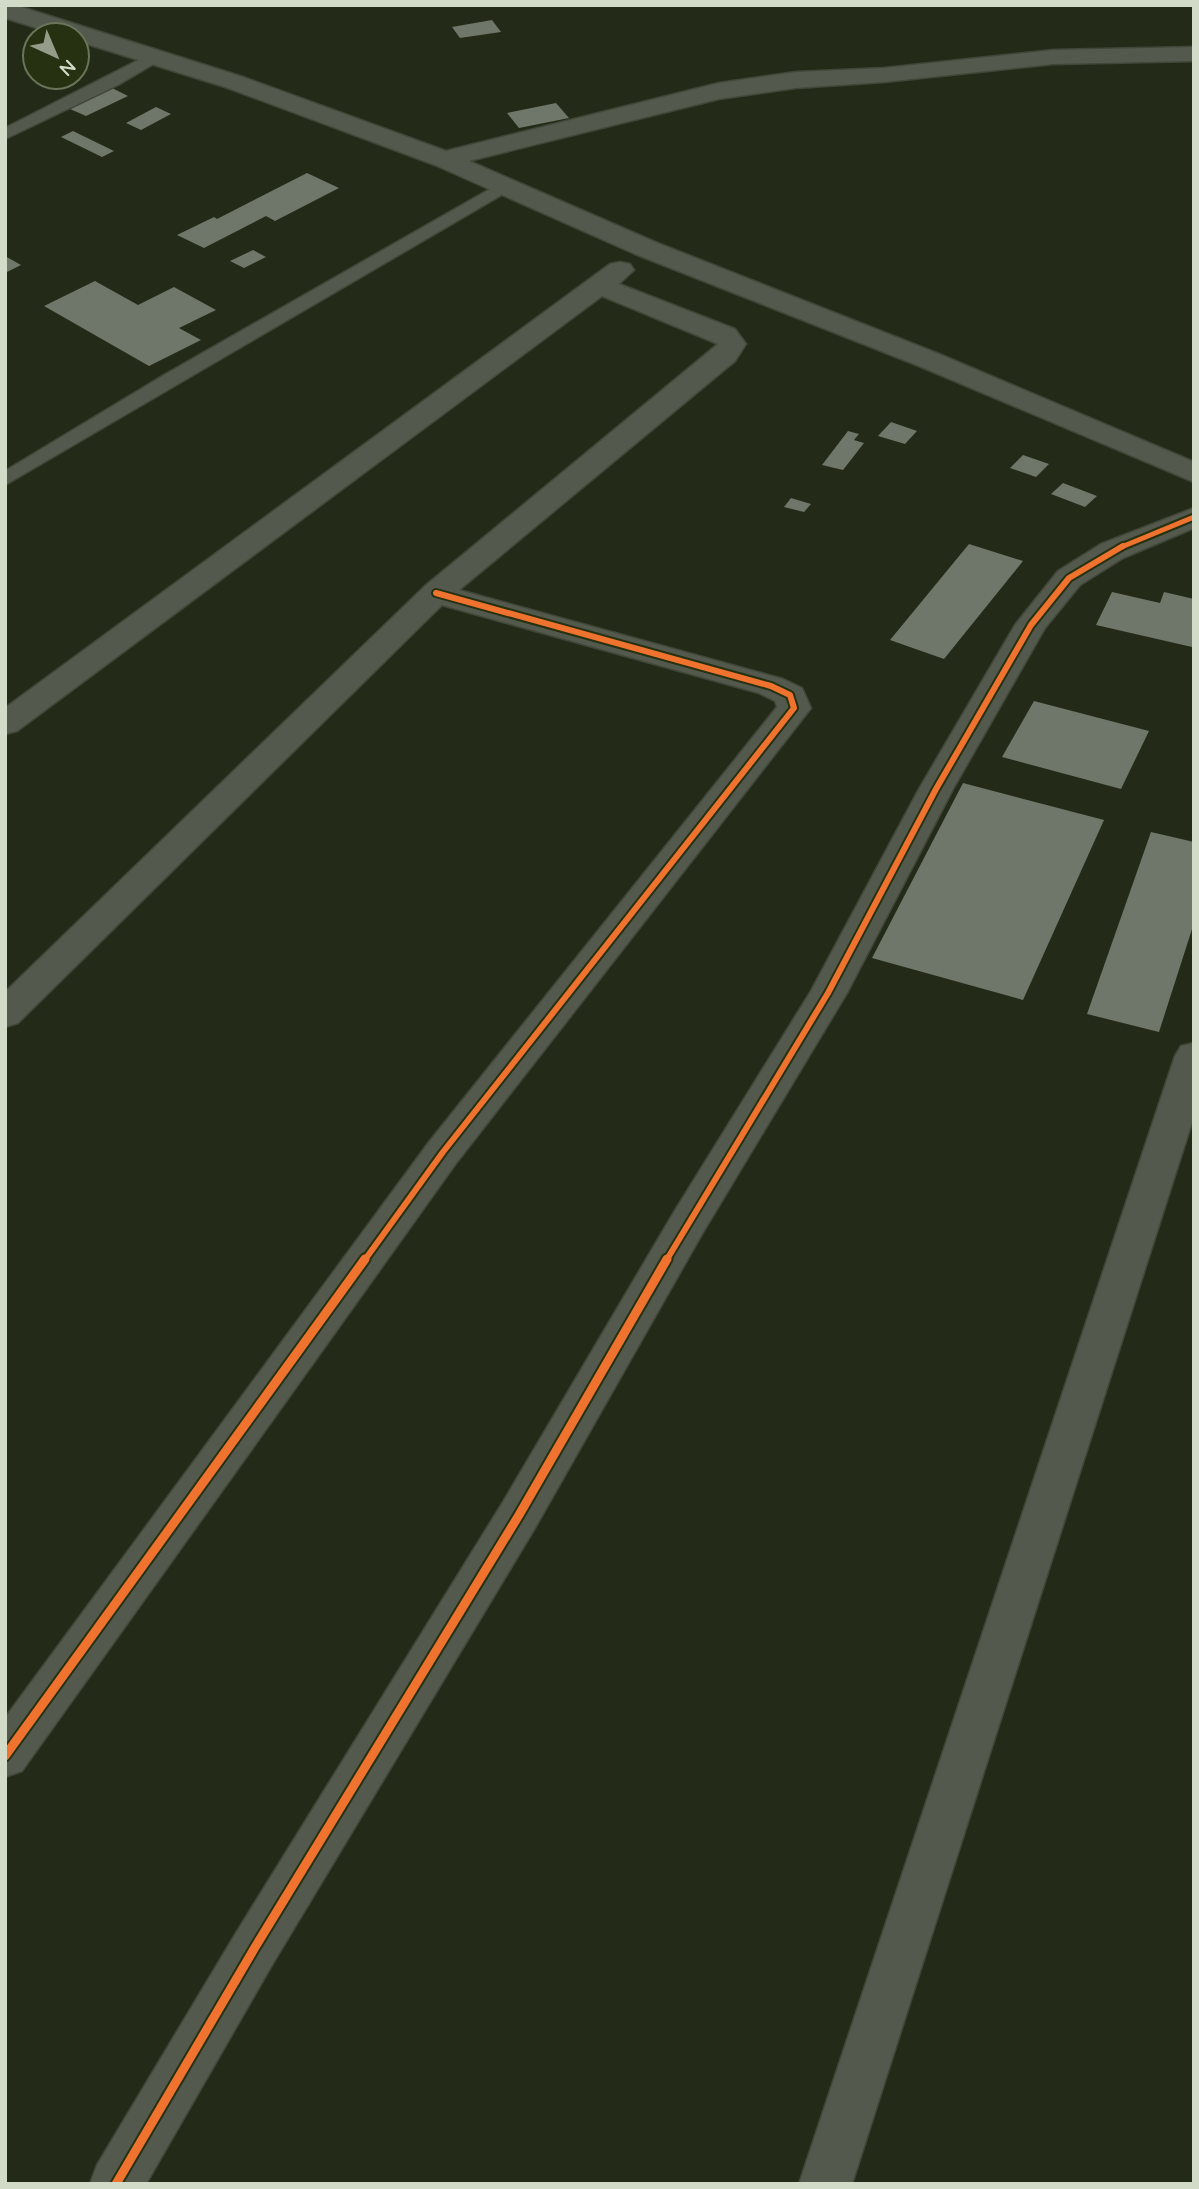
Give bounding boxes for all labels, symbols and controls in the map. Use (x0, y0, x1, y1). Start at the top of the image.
north arrow (21, 21, 91, 91)
text: N (54, 55, 81, 82)

